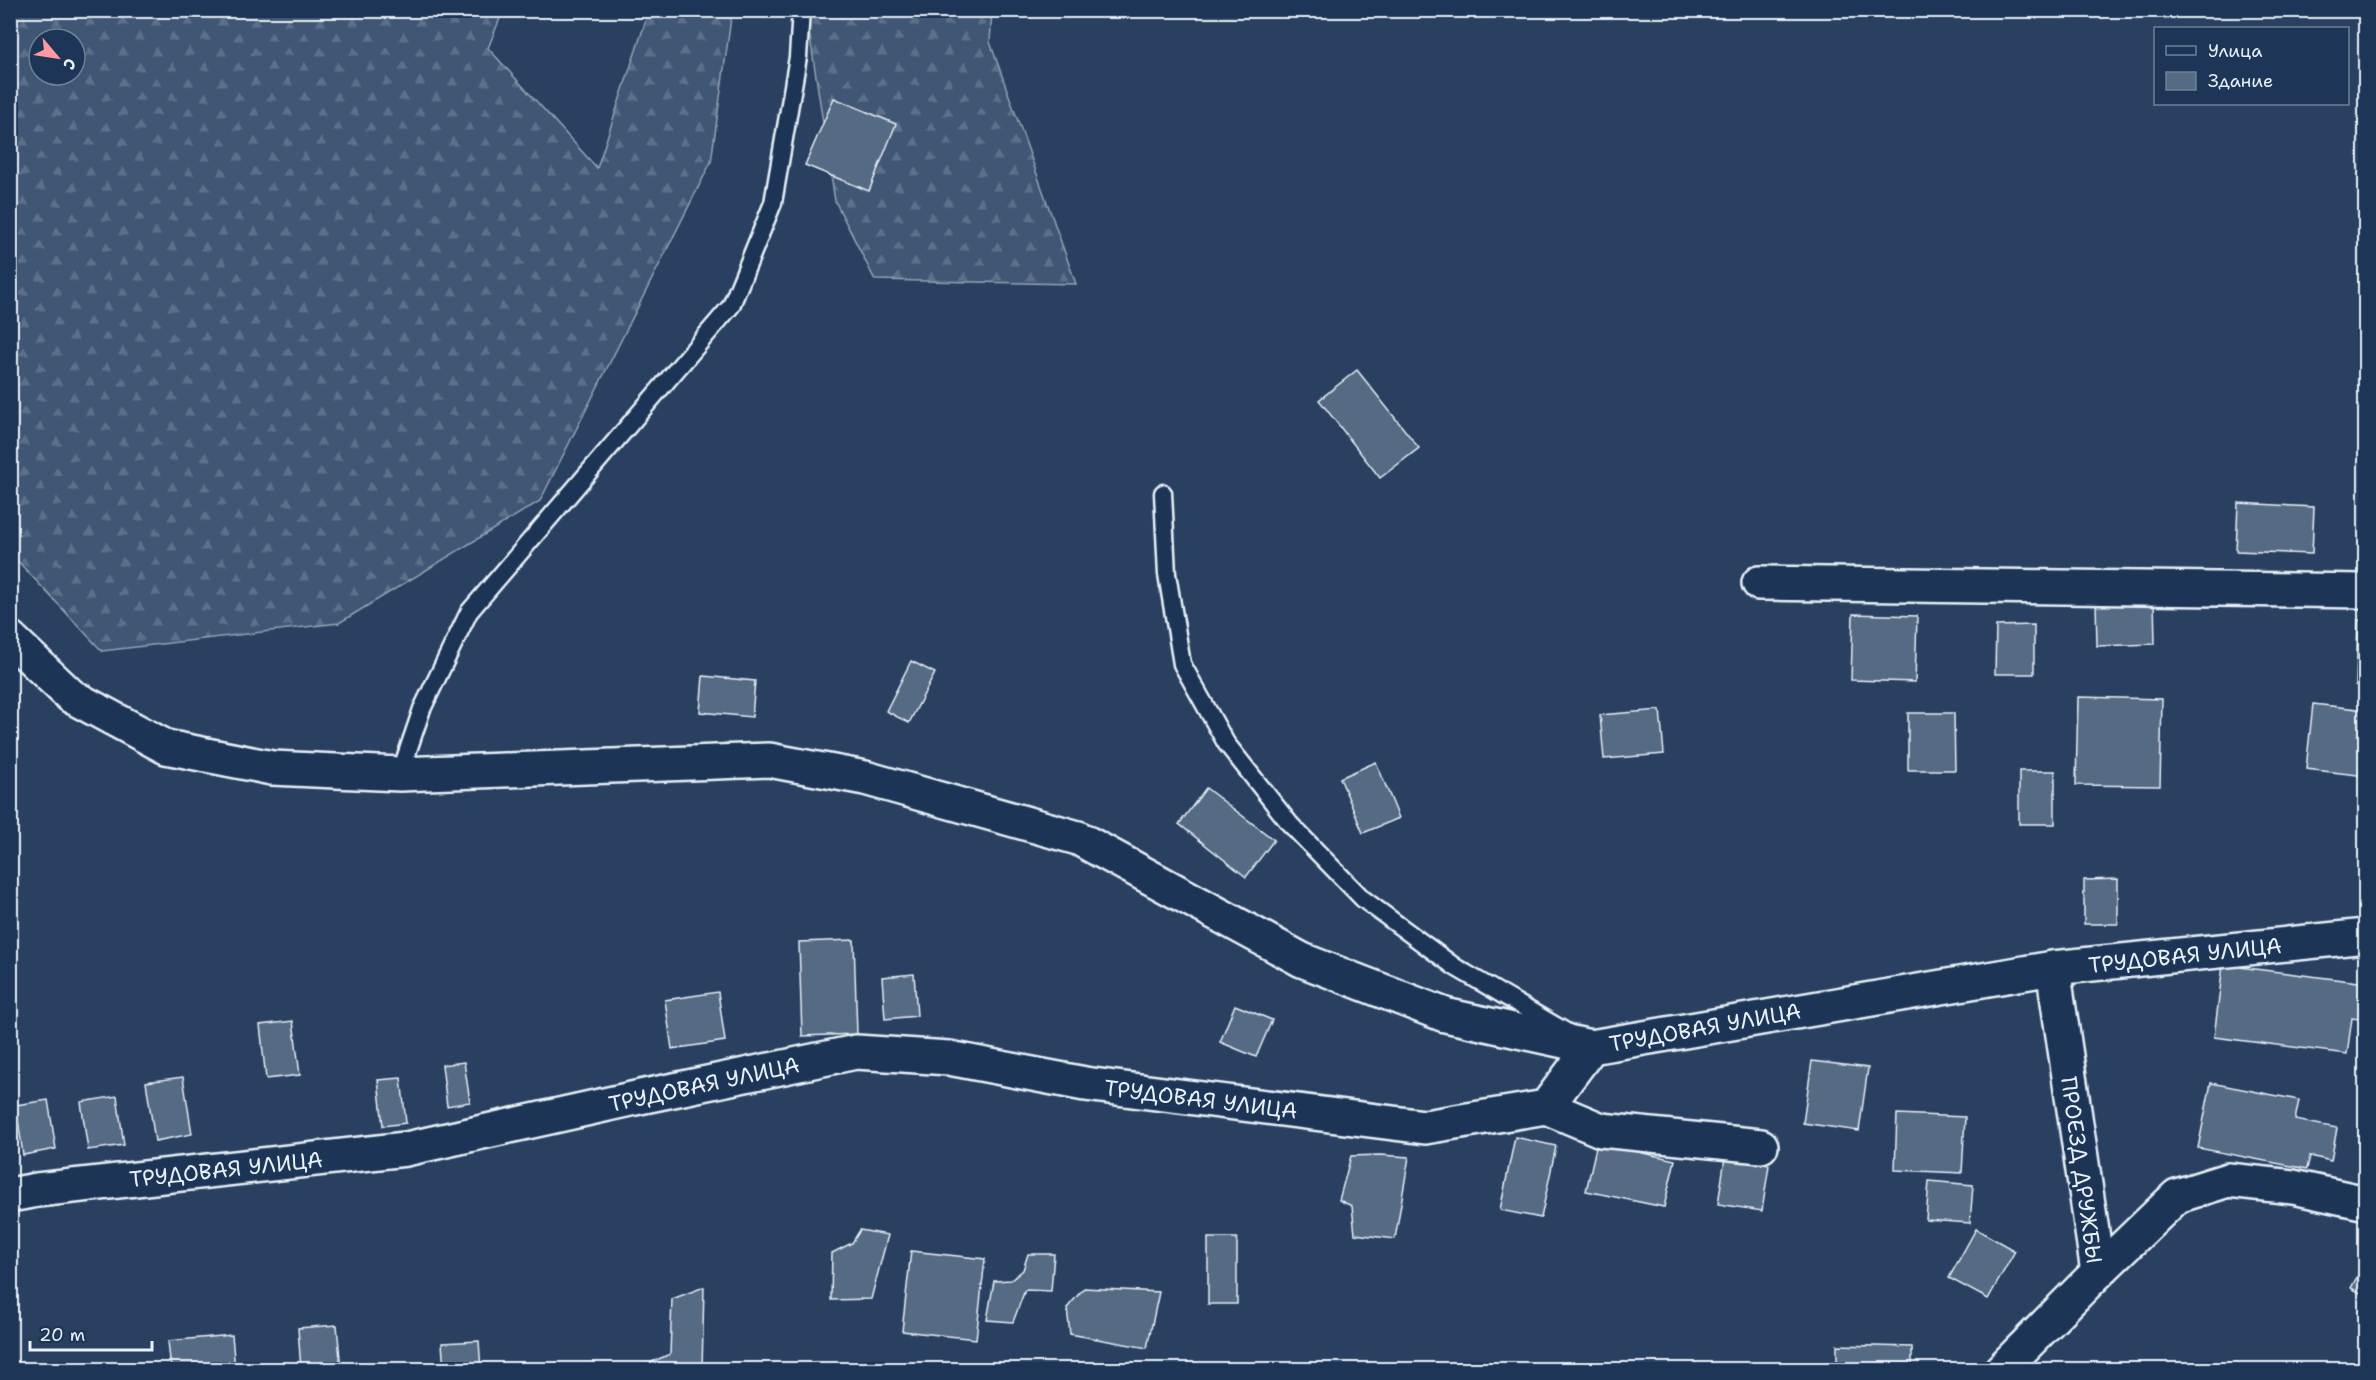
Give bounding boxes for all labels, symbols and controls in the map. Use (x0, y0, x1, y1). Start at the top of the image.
north arrow (27, 27, 87, 87)
legend (2154, 27, 2349, 105)
text: Улица (2208, 39, 2262, 63)
text: С (58, 55, 81, 74)
text: Здание (2208, 69, 2273, 93)
street label: ТРУДОВАЯ УЛИЦА (2087, 931, 2283, 980)
street label: ТРУДОВАЯ УЛИЦА (1607, 996, 1803, 1059)
street label: ТРУДОВАЯ УЛИЦА (606, 1050, 802, 1119)
street label: ТРУДОВАЯ УЛИЦА (1103, 1073, 1299, 1126)
street label: ПРОЕЗД ДРУЖБЫ (2054, 1075, 2109, 1265)
street label: ТРУДОВАЯ УЛИЦА (128, 1145, 324, 1194)
scale bar (30, 1314, 152, 1352)
text: 20 m (39, 1323, 85, 1347)

